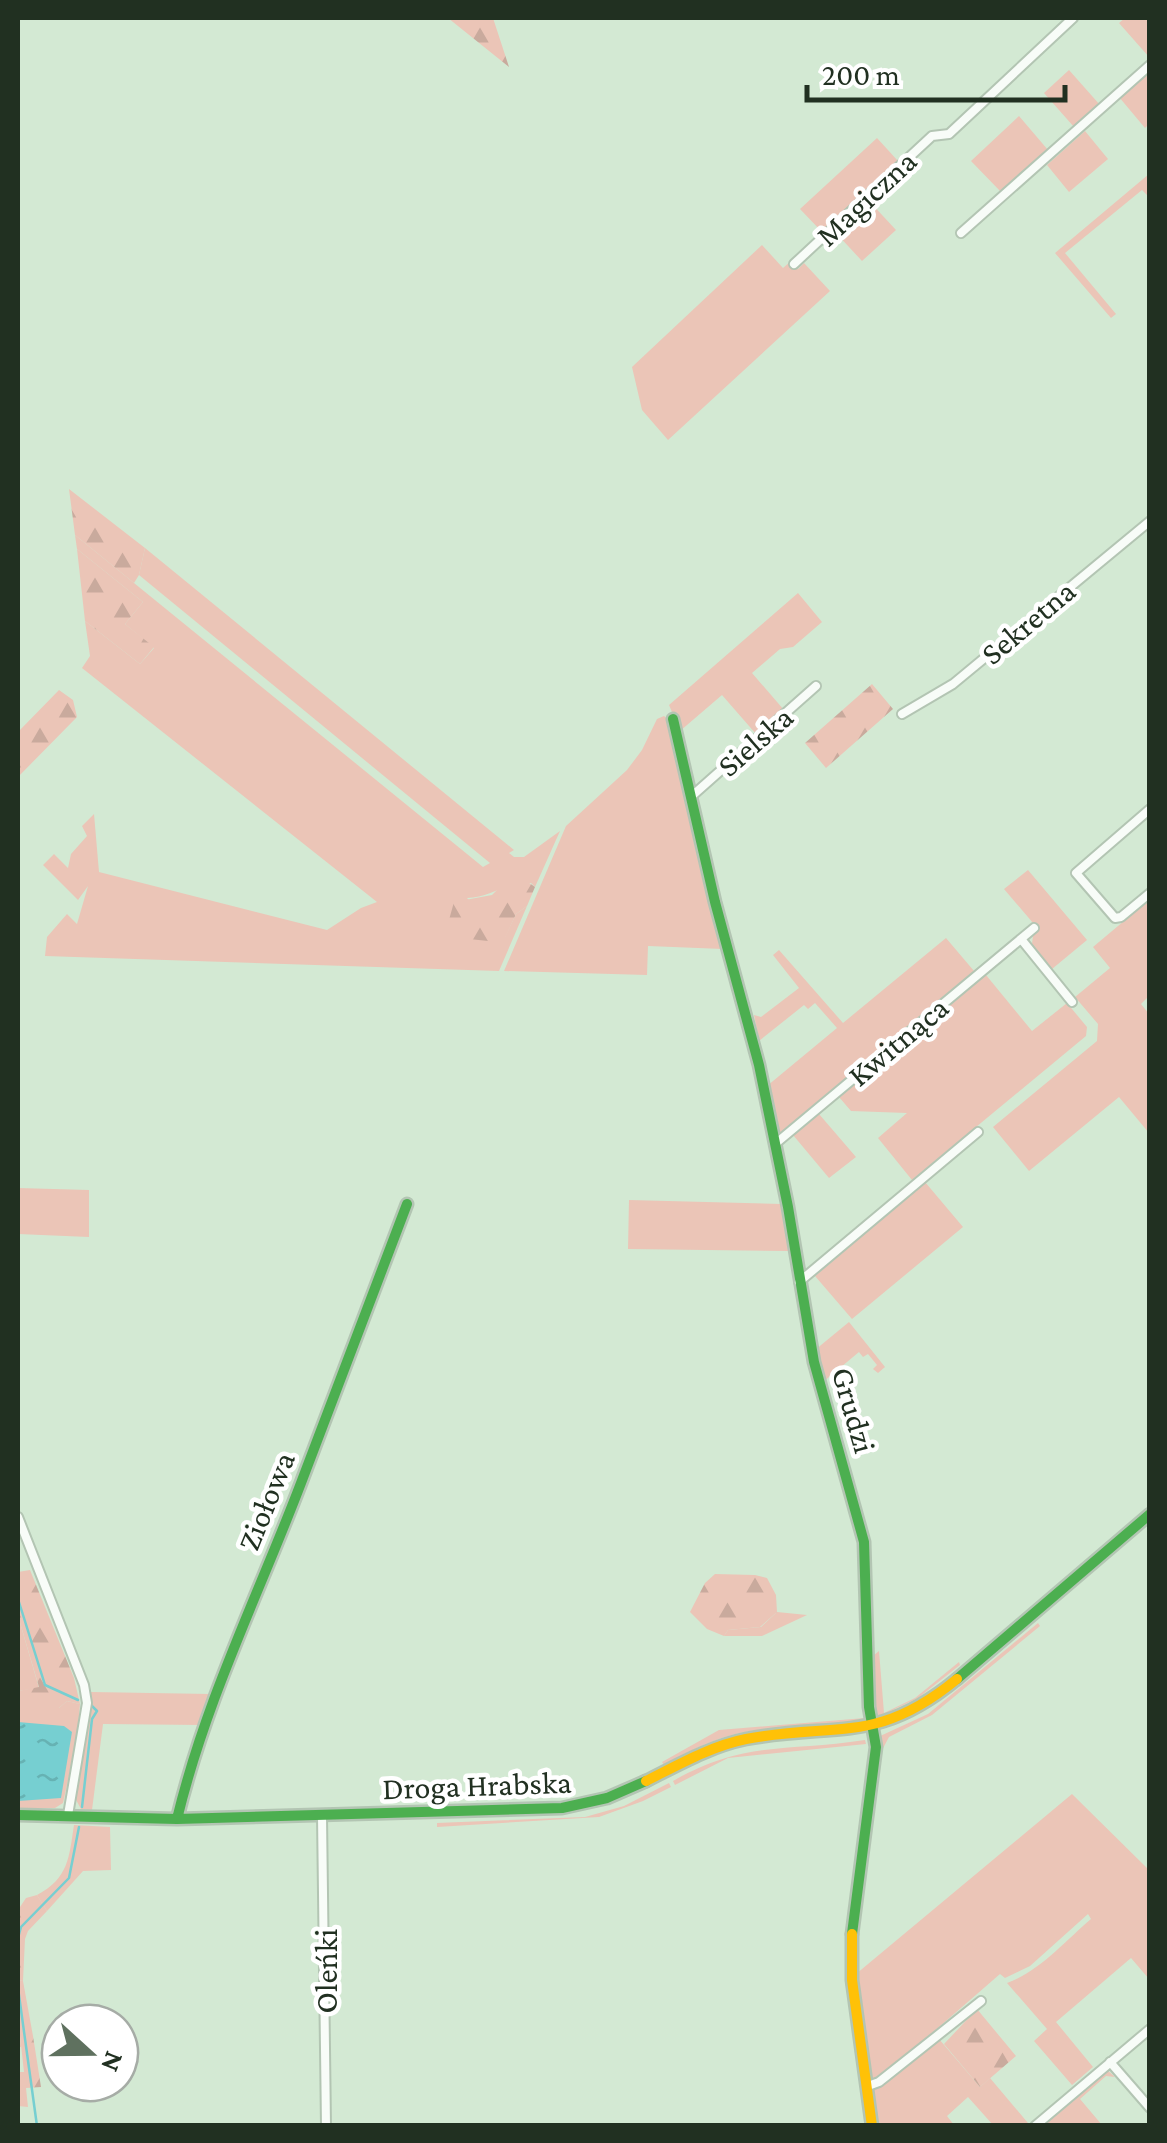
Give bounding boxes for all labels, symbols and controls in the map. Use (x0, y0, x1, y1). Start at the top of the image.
scale bar (807, 40, 1064, 102)
text: 200 m (822, 58, 900, 91)
street label: Magiczna (808, 142, 924, 253)
street label: Sekretna (974, 572, 1082, 672)
street label: Sielska (710, 698, 800, 784)
street label: Kwitnąca (841, 989, 956, 1093)
street label: Grudzi (825, 1363, 883, 1457)
street label: Ziołowa (230, 1446, 302, 1556)
street label: Droga Hrabska (382, 1764, 573, 1806)
street label: Oleńki (308, 1929, 344, 2013)
north arrow (40, 2003, 140, 2103)
text: N (95, 2047, 131, 2076)

